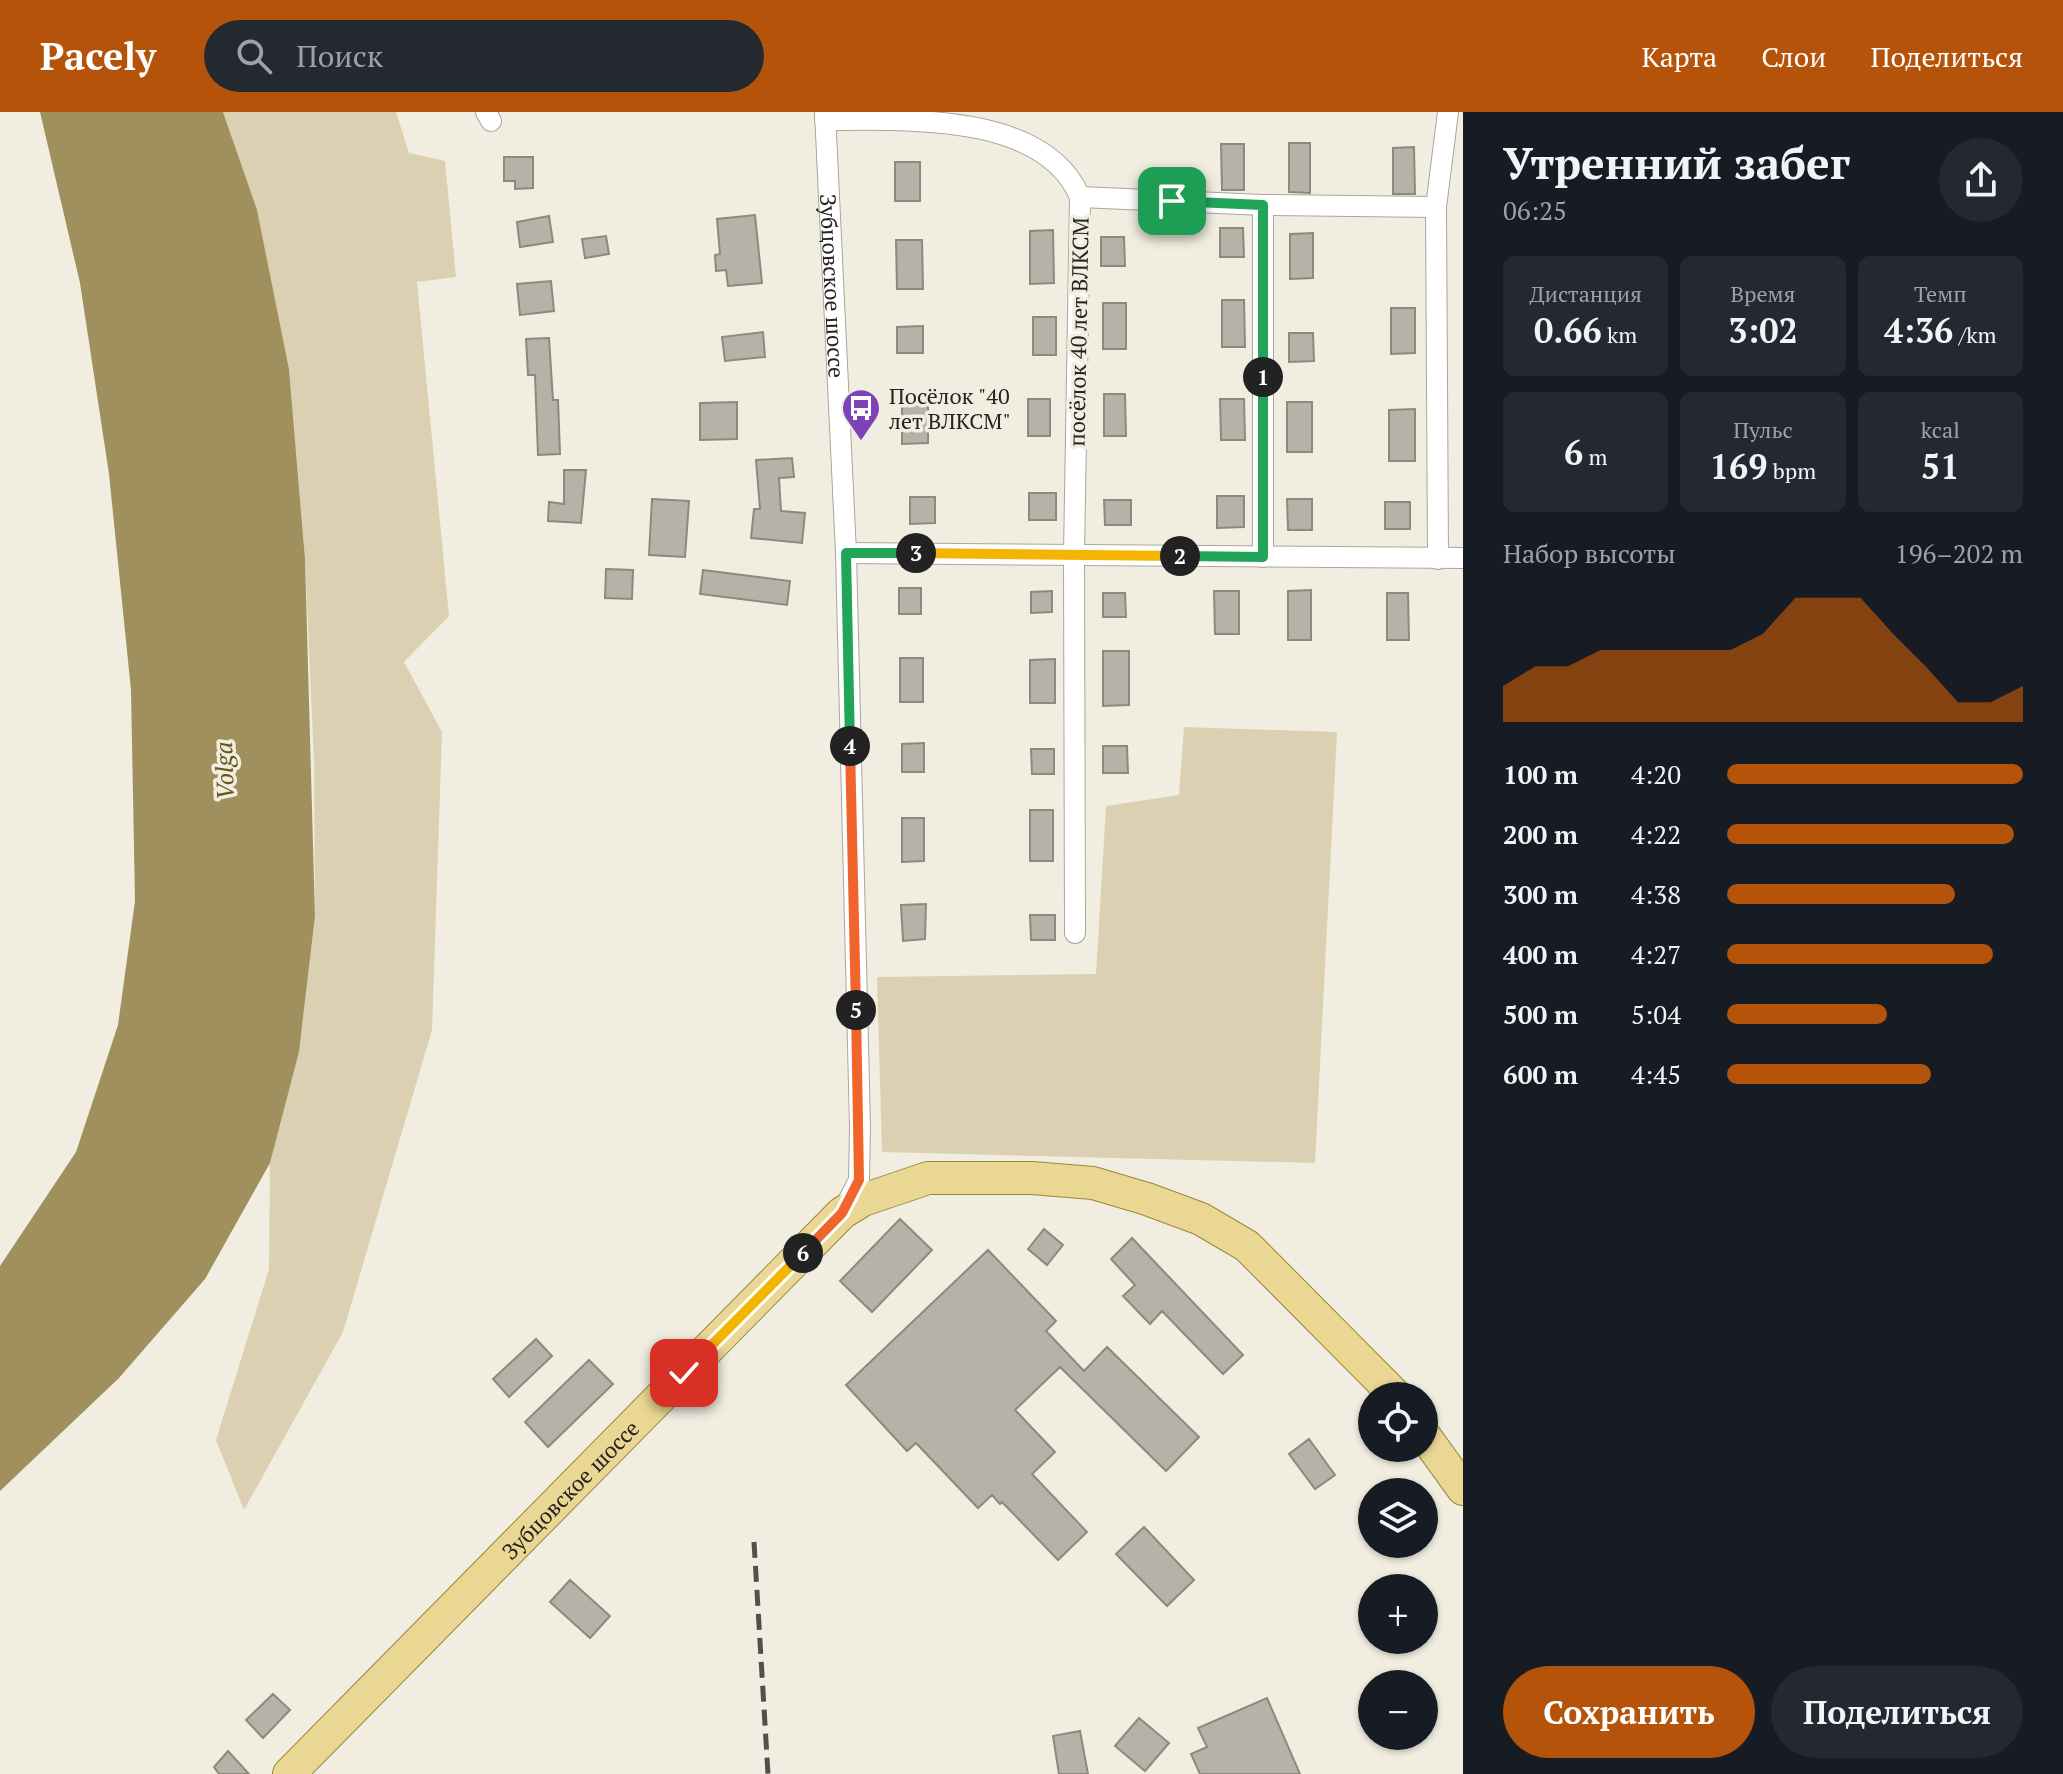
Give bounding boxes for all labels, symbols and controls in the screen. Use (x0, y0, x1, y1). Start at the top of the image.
search box (204, 20, 764, 92)
text: Pacely (40, 31, 156, 81)
icon: search (232, 34, 276, 78)
text: Поиск (296, 36, 383, 76)
text: Карта (1642, 38, 1717, 75)
text: Слои (1761, 38, 1826, 75)
text: Поделиться (1870, 38, 2023, 75)
text: Утренний забег (1503, 133, 1850, 192)
button: share (1939, 138, 2023, 222)
pin (1138, 167, 1206, 235)
icon: arrive (1150, 179, 1194, 223)
street label: Зубцовское шоссе (814, 193, 852, 379)
text: 06:25 (1503, 193, 1567, 227)
street label: посёлок 40 лет ВЛКСМ (1062, 217, 1094, 447)
text: Дистанция (1529, 279, 1642, 308)
text: Время (1731, 279, 1795, 308)
text: Темп (1914, 279, 1967, 308)
text: 0.66 (1534, 308, 1602, 353)
text: 3:02 (1728, 308, 1798, 353)
text: 4:36 (1884, 308, 1953, 353)
text: km (1602, 320, 1637, 349)
text: /km (1953, 320, 1997, 349)
pin: 1 (1243, 357, 1283, 397)
text: 1 (1257, 362, 1269, 391)
place label: Посёлок "40 лет ВЛКСМ" (889, 381, 1011, 435)
bus stop icon: Посёлок "40 лет ВЛКСМ" (840, 387, 882, 442)
text: Пульс (1733, 415, 1793, 444)
text: kcal (1921, 415, 1960, 444)
text: 6 (1564, 430, 1583, 475)
text: m (1583, 442, 1607, 471)
text: 169 (1710, 444, 1767, 489)
text: 51 (1921, 444, 1960, 489)
text: bpm (1767, 456, 1816, 485)
pin: 3 (896, 533, 936, 573)
pin: 2 (1160, 536, 1200, 576)
text: Набор высоты (1503, 536, 1676, 570)
text: 196–202 m (1895, 536, 2023, 570)
text: 3 (910, 538, 922, 567)
text: 2 (1174, 541, 1186, 570)
pin: 4 (830, 726, 870, 766)
text: 4 (844, 731, 856, 760)
water label: Volga (207, 741, 241, 801)
text: 100 m (1503, 757, 1578, 791)
text: 4:20 (1631, 757, 1681, 791)
text: 200 m (1503, 817, 1578, 851)
text: 4:22 (1631, 817, 1681, 851)
text: 300 m (1503, 877, 1578, 911)
text: 4:38 (1631, 877, 1681, 911)
text: 400 m (1503, 937, 1578, 971)
text: 4:27 (1631, 937, 1681, 971)
pin: 5 (836, 990, 876, 1030)
text: 5 (850, 995, 862, 1024)
text: 500 m (1503, 997, 1578, 1031)
text: 5:04 (1631, 997, 1681, 1031)
text: 600 m (1503, 1057, 1578, 1091)
text: 4:45 (1631, 1057, 1681, 1091)
pin: 6 (783, 1233, 823, 1273)
text: 6 (797, 1238, 809, 1267)
pin (650, 1339, 718, 1407)
icon: check (662, 1351, 706, 1395)
map controls (1358, 1382, 1438, 1750)
button: locate (1358, 1382, 1438, 1462)
street label: Зубцовское шоссе (495, 1413, 645, 1565)
button: layers (1358, 1478, 1438, 1558)
button: + (1358, 1574, 1438, 1654)
button: Сохранить (1503, 1666, 1755, 1758)
button: Поделиться (1771, 1666, 2023, 1758)
button: − (1358, 1670, 1438, 1750)

